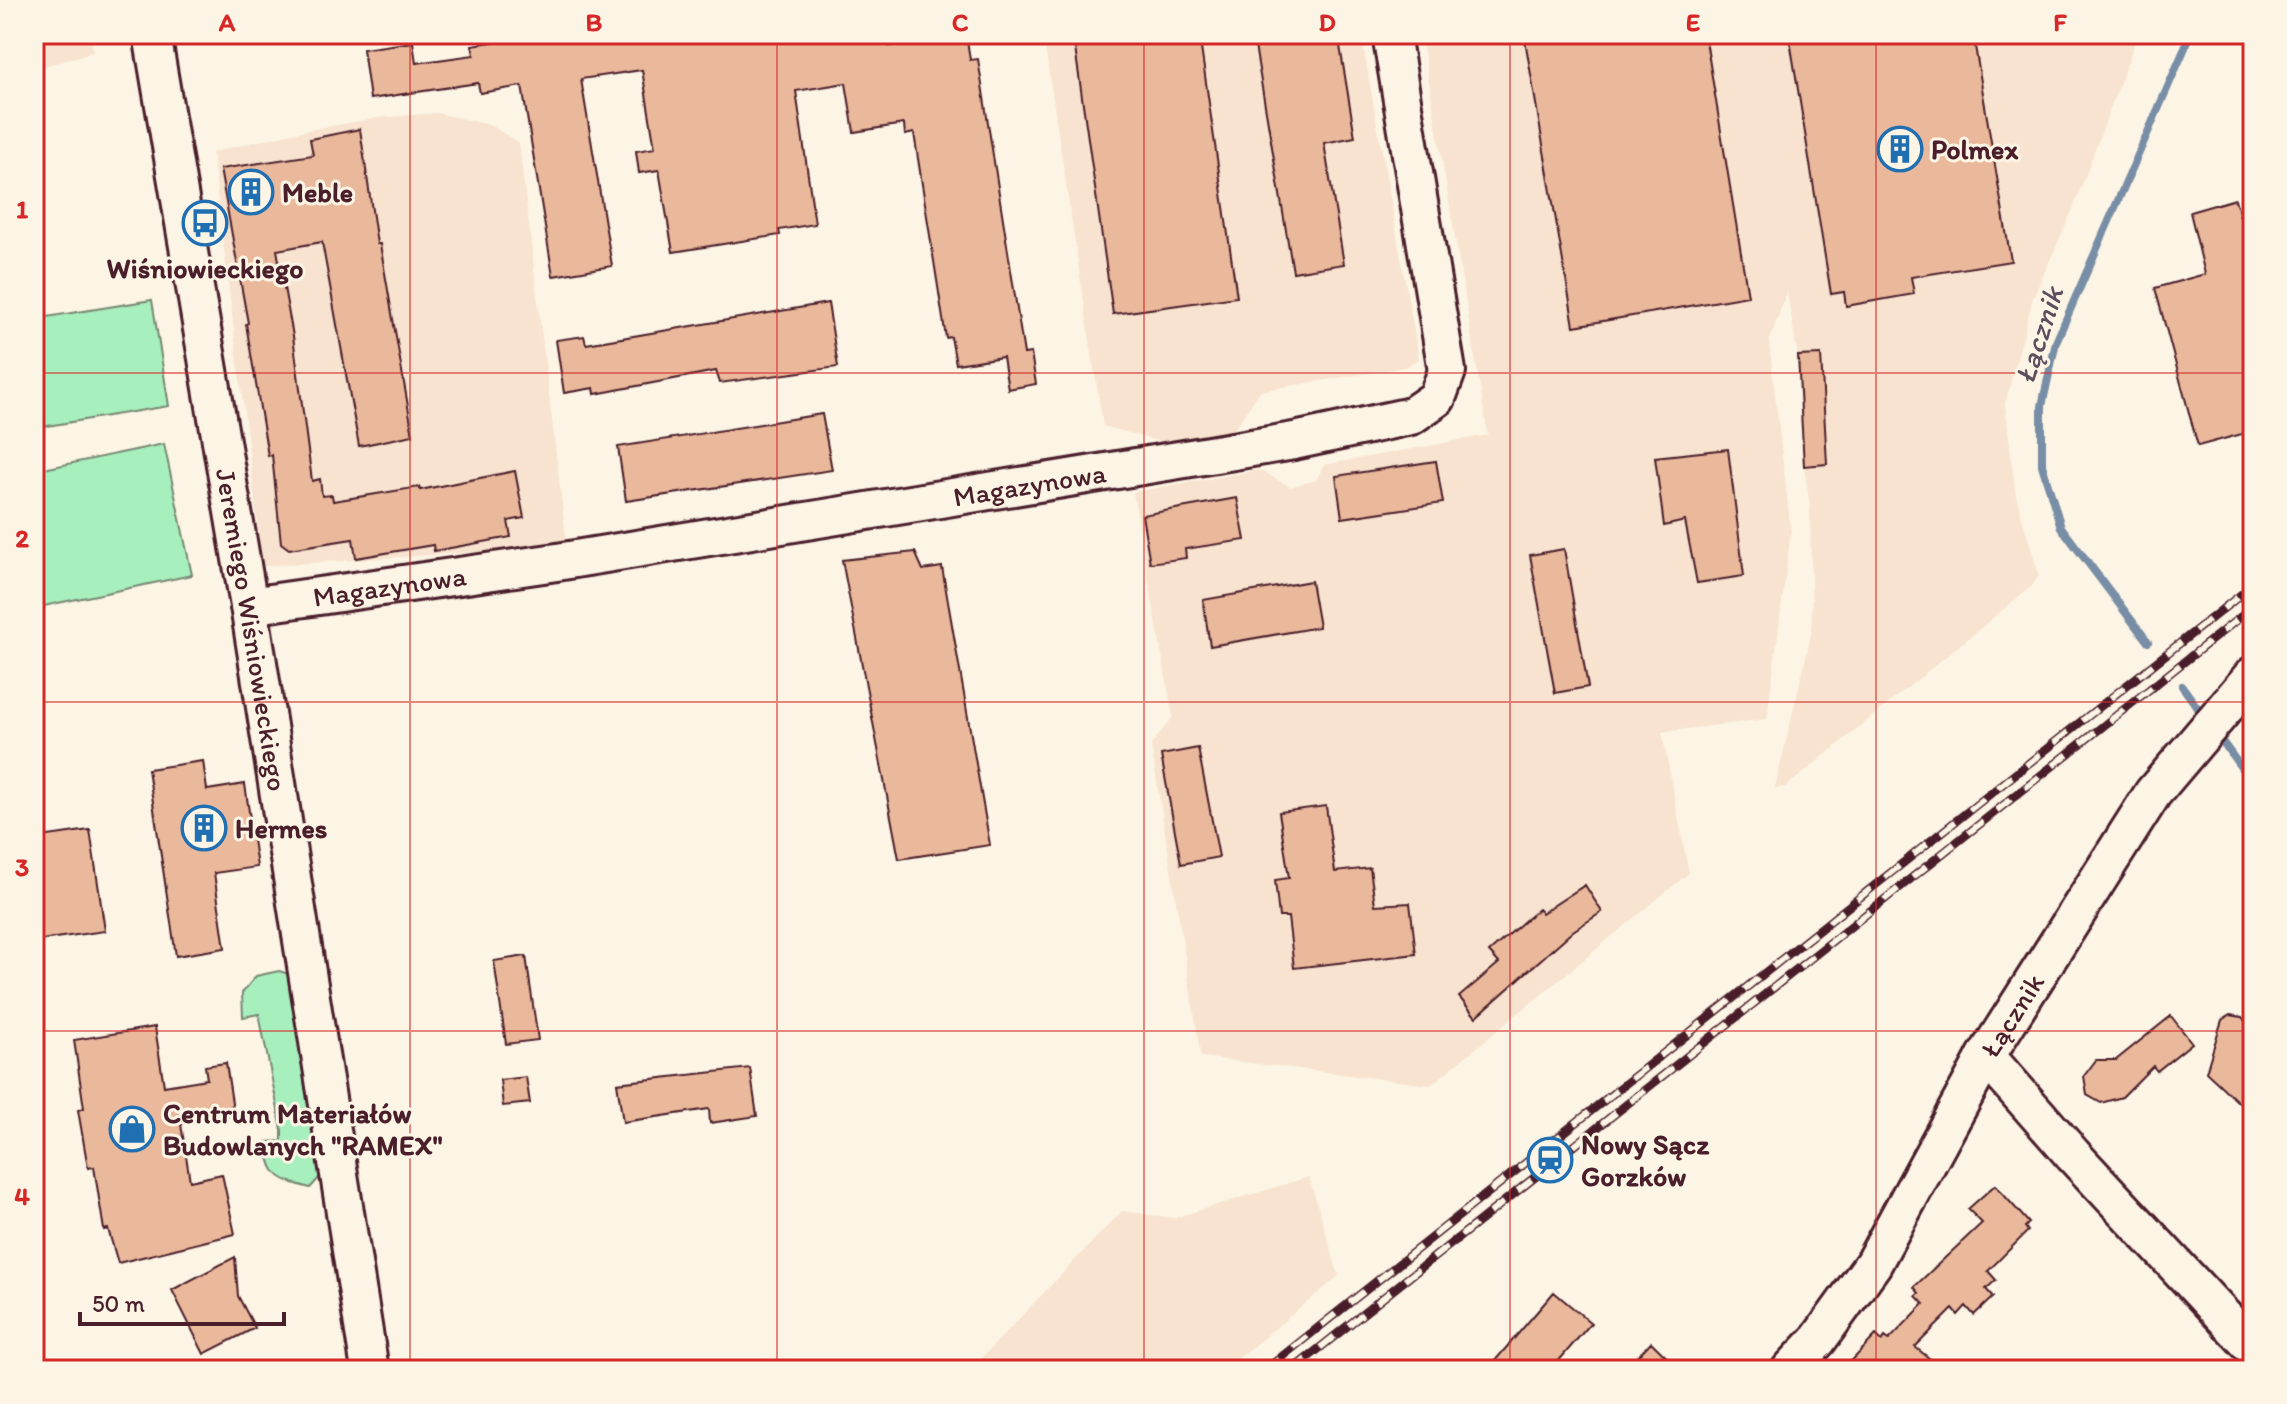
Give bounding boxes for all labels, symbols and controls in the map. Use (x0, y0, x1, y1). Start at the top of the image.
text: A (218, 6, 236, 38)
text: B (586, 6, 603, 38)
text: C (952, 6, 969, 38)
text: D (1318, 6, 1336, 38)
text: E (1686, 6, 1700, 38)
text: F (2053, 6, 2067, 38)
building icon: Polmex (1876, 125, 1924, 173)
place label: Polmex (1931, 132, 2019, 166)
building icon: Meble (227, 168, 275, 216)
place label: Meble (282, 175, 353, 209)
text: 1 (16, 193, 28, 225)
bus stop icon: Wiśniowieckiego (181, 199, 229, 247)
place label: Wiśniowieckiego (107, 251, 303, 285)
water label: Łącznik (2006, 281, 2072, 388)
street label: Magazynowa (951, 455, 1109, 514)
street label: Jeremiego Wiśniowieckiego (209, 466, 295, 794)
text: 2 (15, 522, 29, 554)
street label: Magazynowa (311, 558, 469, 614)
building icon: Hermes (180, 804, 228, 852)
place label: Hermes (235, 811, 327, 845)
text: 3 (15, 851, 29, 883)
street label: Łącznik (1973, 966, 2051, 1063)
place label: Centrum Materiałów Budowlanych "RAMEX" (163, 1096, 443, 1162)
shop icon: Centrum Materiałów Budowlanych "RAMEX" (108, 1105, 156, 1153)
place label: Nowy Sącz Gorzków (1581, 1127, 1710, 1193)
station icon: Nowy Sącz Gorzków (1526, 1136, 1574, 1184)
text: 4 (14, 1180, 30, 1212)
scale bar (80, 1276, 284, 1326)
text: 50 m (92, 1289, 145, 1318)

